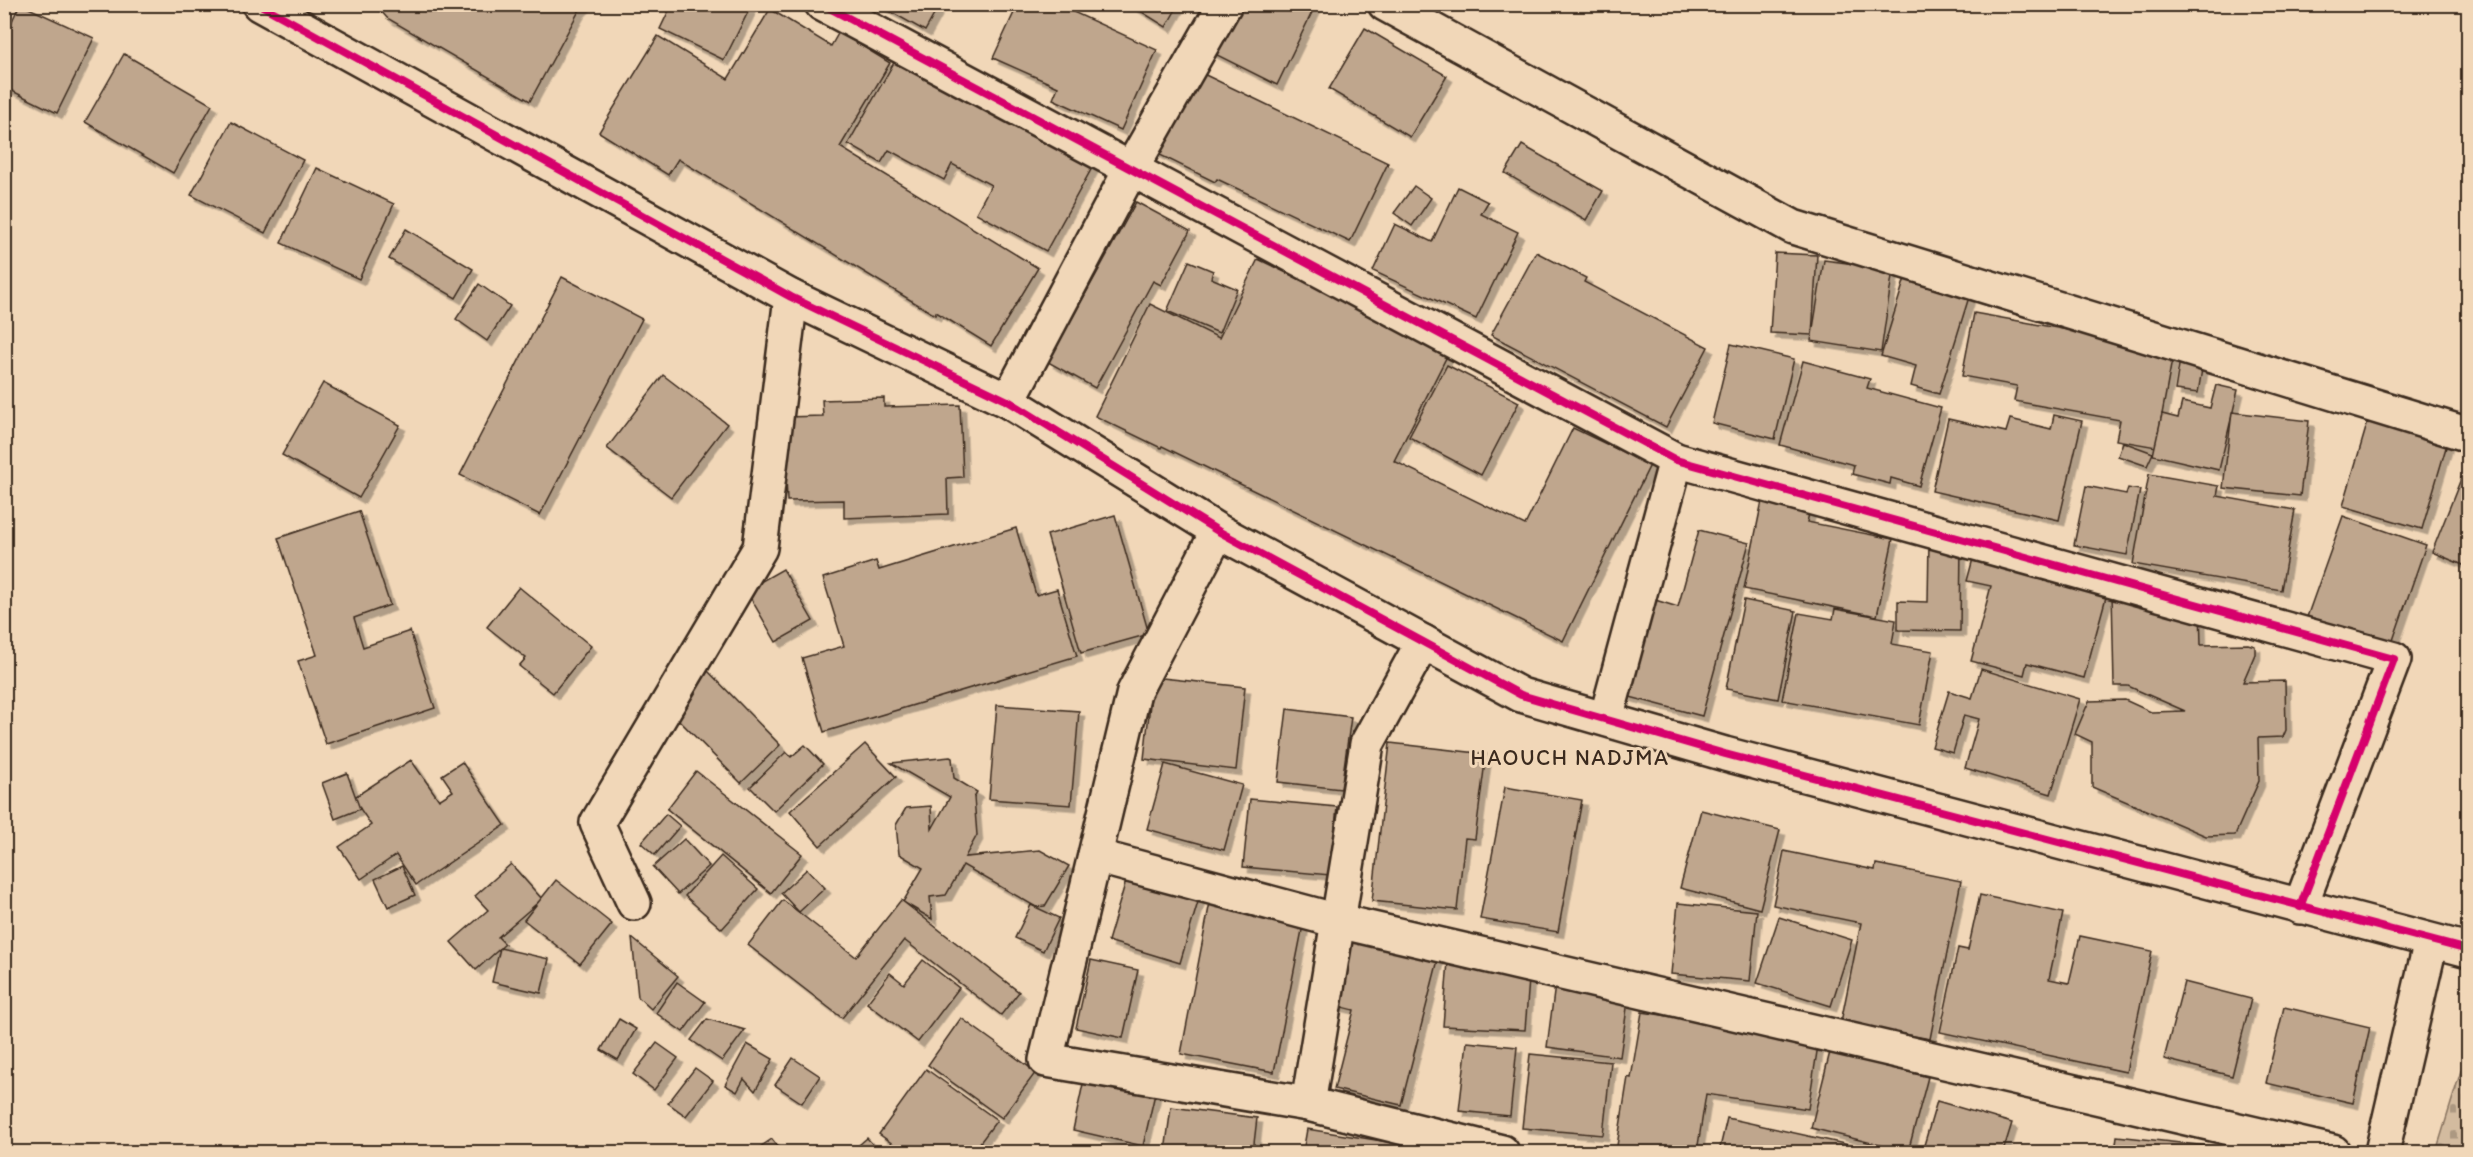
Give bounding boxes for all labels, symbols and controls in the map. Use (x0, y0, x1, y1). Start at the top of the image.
district label: HAOUCH NADJMA (1470, 744, 1670, 771)

